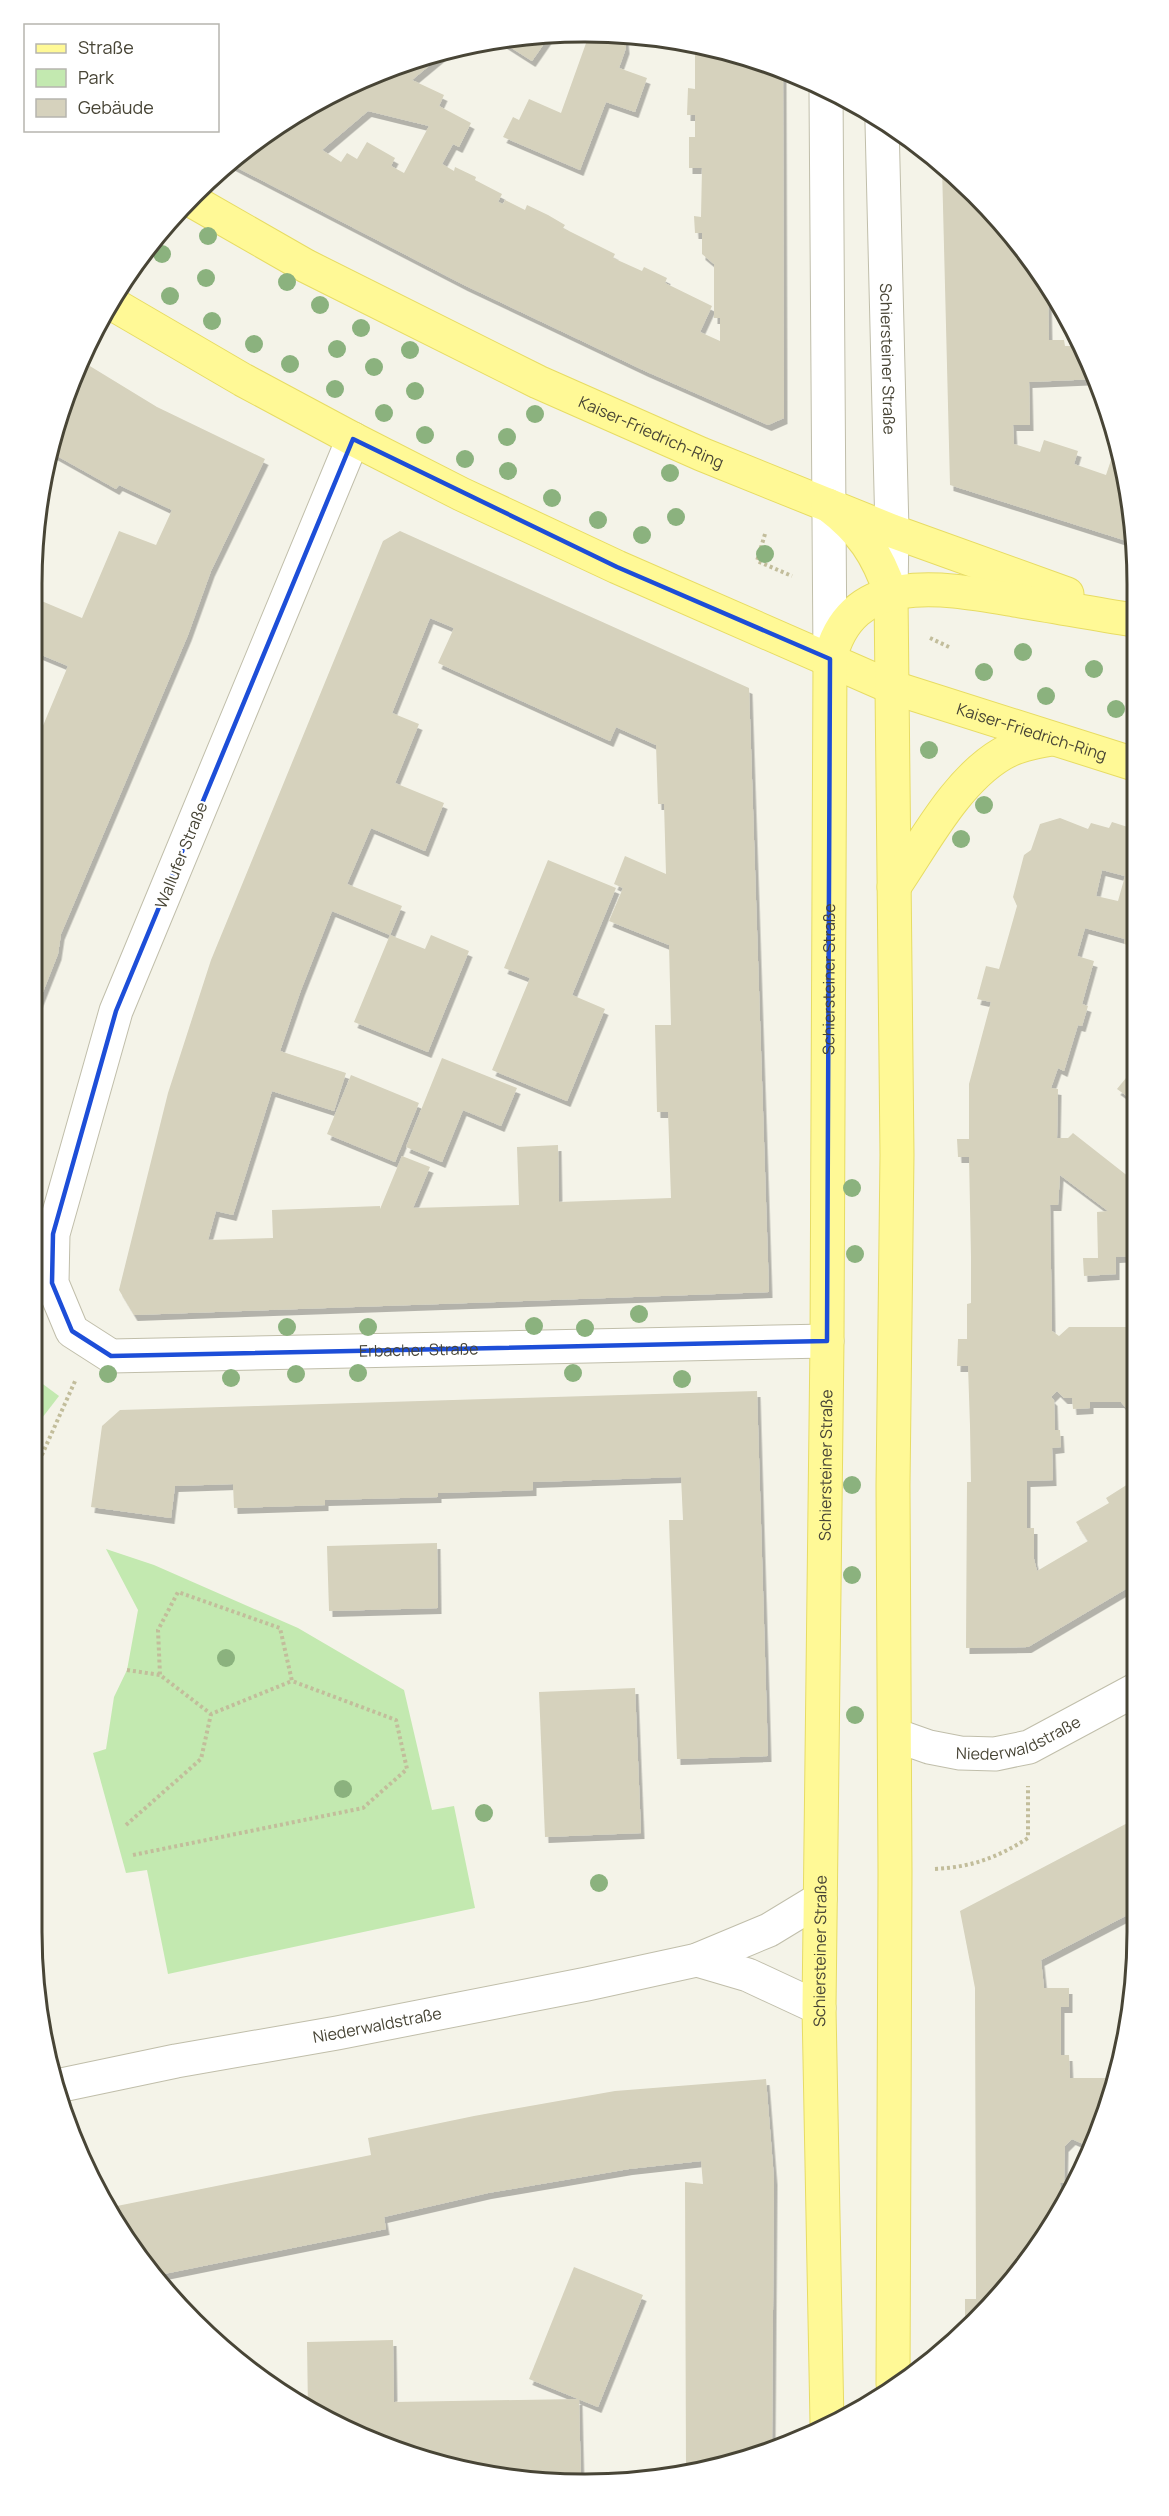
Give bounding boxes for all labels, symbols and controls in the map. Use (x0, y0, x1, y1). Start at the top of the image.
legend (24, 24, 219, 132)
text: Straße (78, 35, 134, 59)
text: Park (78, 65, 115, 89)
text: Gebäude (78, 95, 154, 119)
street label: Schiersteiner Straße (875, 283, 901, 435)
street label: Kaiser-Friedrich-Ring (575, 390, 727, 473)
street label: Kaiser-Friedrich-Ring (954, 698, 1110, 766)
street label: Wallufer Straße (150, 798, 212, 912)
street label: Schiersteiner Straße (817, 903, 840, 1055)
street label: Erbacher Straße (359, 1337, 479, 1362)
street label: Schiersteiner Straße (814, 1389, 837, 1541)
street label: Niederwaldstraße (956, 1710, 1084, 1765)
street label: Schiersteiner Straße (808, 1875, 832, 2027)
street label: Niederwaldstraße (311, 2002, 443, 2048)

